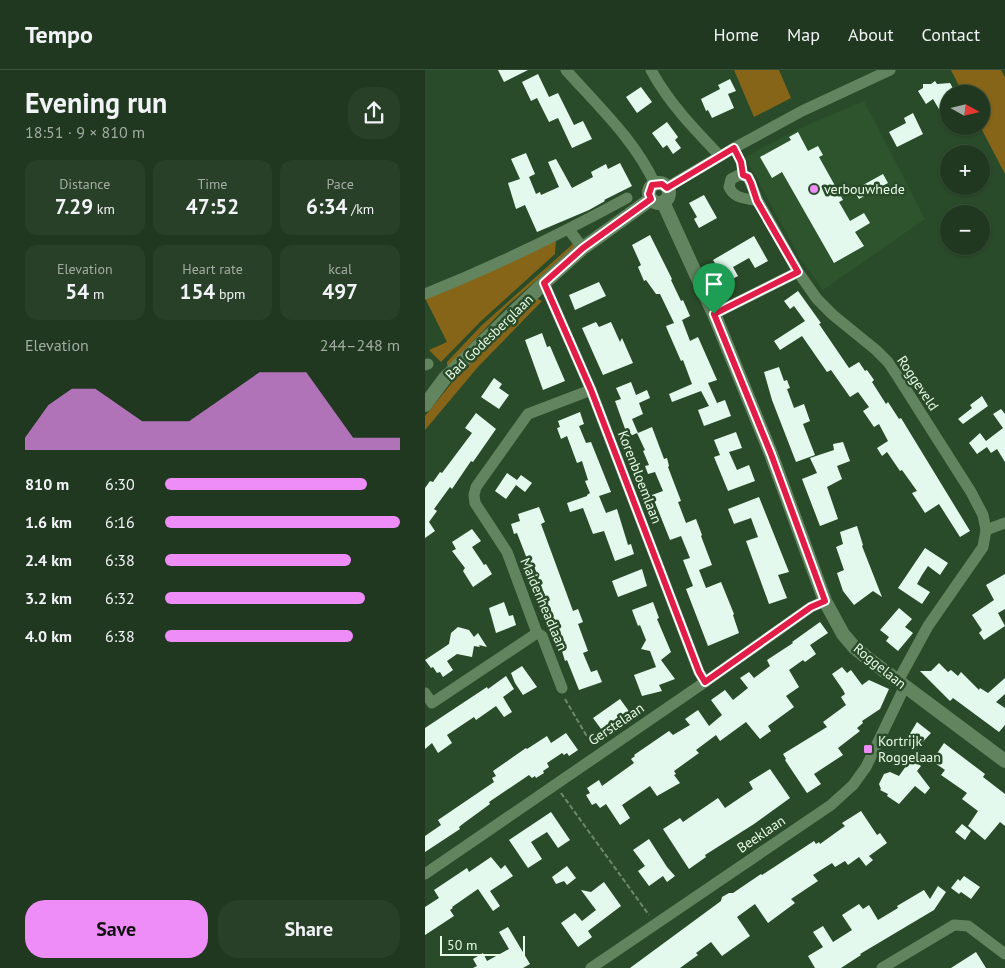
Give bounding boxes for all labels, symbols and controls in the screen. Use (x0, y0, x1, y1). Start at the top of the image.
text: Tempo (25, 19, 93, 50)
text: Home (713, 23, 759, 46)
text: Map (787, 23, 820, 46)
text: About (848, 23, 894, 46)
text: Contact (922, 23, 980, 46)
text: Evening run (25, 84, 167, 121)
north arrow (940, 85, 990, 135)
map controls (940, 85, 990, 255)
button: share (348, 87, 400, 139)
text: 18:51 · 9 × 810 m (25, 122, 145, 142)
button: + (940, 145, 990, 195)
text: Distance (59, 175, 110, 193)
text: Time (197, 175, 228, 193)
text: Pace (326, 175, 354, 193)
place label: verbouwhede (824, 180, 905, 198)
marker: verbouwhede (808, 183, 820, 195)
text: 7.29 (55, 193, 93, 220)
text: 47:52 (186, 193, 239, 220)
text: 6:34 (306, 193, 347, 220)
text: km (93, 200, 115, 218)
text: /km (347, 200, 374, 218)
button: − (940, 205, 990, 255)
text: Elevation (57, 260, 113, 278)
text: Heart rate (182, 260, 243, 278)
text: kcal (328, 260, 352, 278)
pin (693, 263, 735, 314)
icon: arrive (700, 270, 728, 298)
text: 54 (65, 278, 89, 305)
text: 154 (180, 278, 215, 305)
text: 497 (322, 278, 358, 305)
text: m (89, 285, 104, 303)
text: bpm (215, 285, 245, 303)
street label: Bad Godesberglaan (441, 290, 537, 384)
text: Elevation (25, 335, 89, 355)
text: 244–248 m (320, 335, 400, 355)
street label: Roggeveld (893, 352, 943, 414)
street label: Korenbloemlaan (614, 428, 666, 526)
text: 810 m (25, 474, 69, 494)
text: 6:30 (105, 474, 135, 494)
text: 1.6 km (25, 512, 72, 532)
text: 6:16 (105, 512, 135, 532)
text: 2.4 km (25, 550, 72, 570)
text: 6:38 (105, 550, 135, 570)
street label: Maidenheadlaan (516, 555, 572, 653)
text: 3.2 km (25, 588, 72, 608)
text: 6:32 (105, 588, 135, 608)
text: 4.0 km (25, 626, 72, 646)
text: 6:38 (105, 626, 135, 646)
street label: Roggelaan (850, 639, 910, 693)
street label: Gerstelaan (585, 699, 647, 749)
place label: Kortrijk Roggelaan (878, 732, 941, 766)
marker: Kortrijk Roggelaan (862, 743, 874, 755)
street label: Beeklaan (733, 811, 789, 857)
button: Save (25, 900, 208, 958)
button: Share (218, 900, 400, 958)
scale bar (440, 933, 525, 956)
text: 50 m (447, 936, 477, 954)

